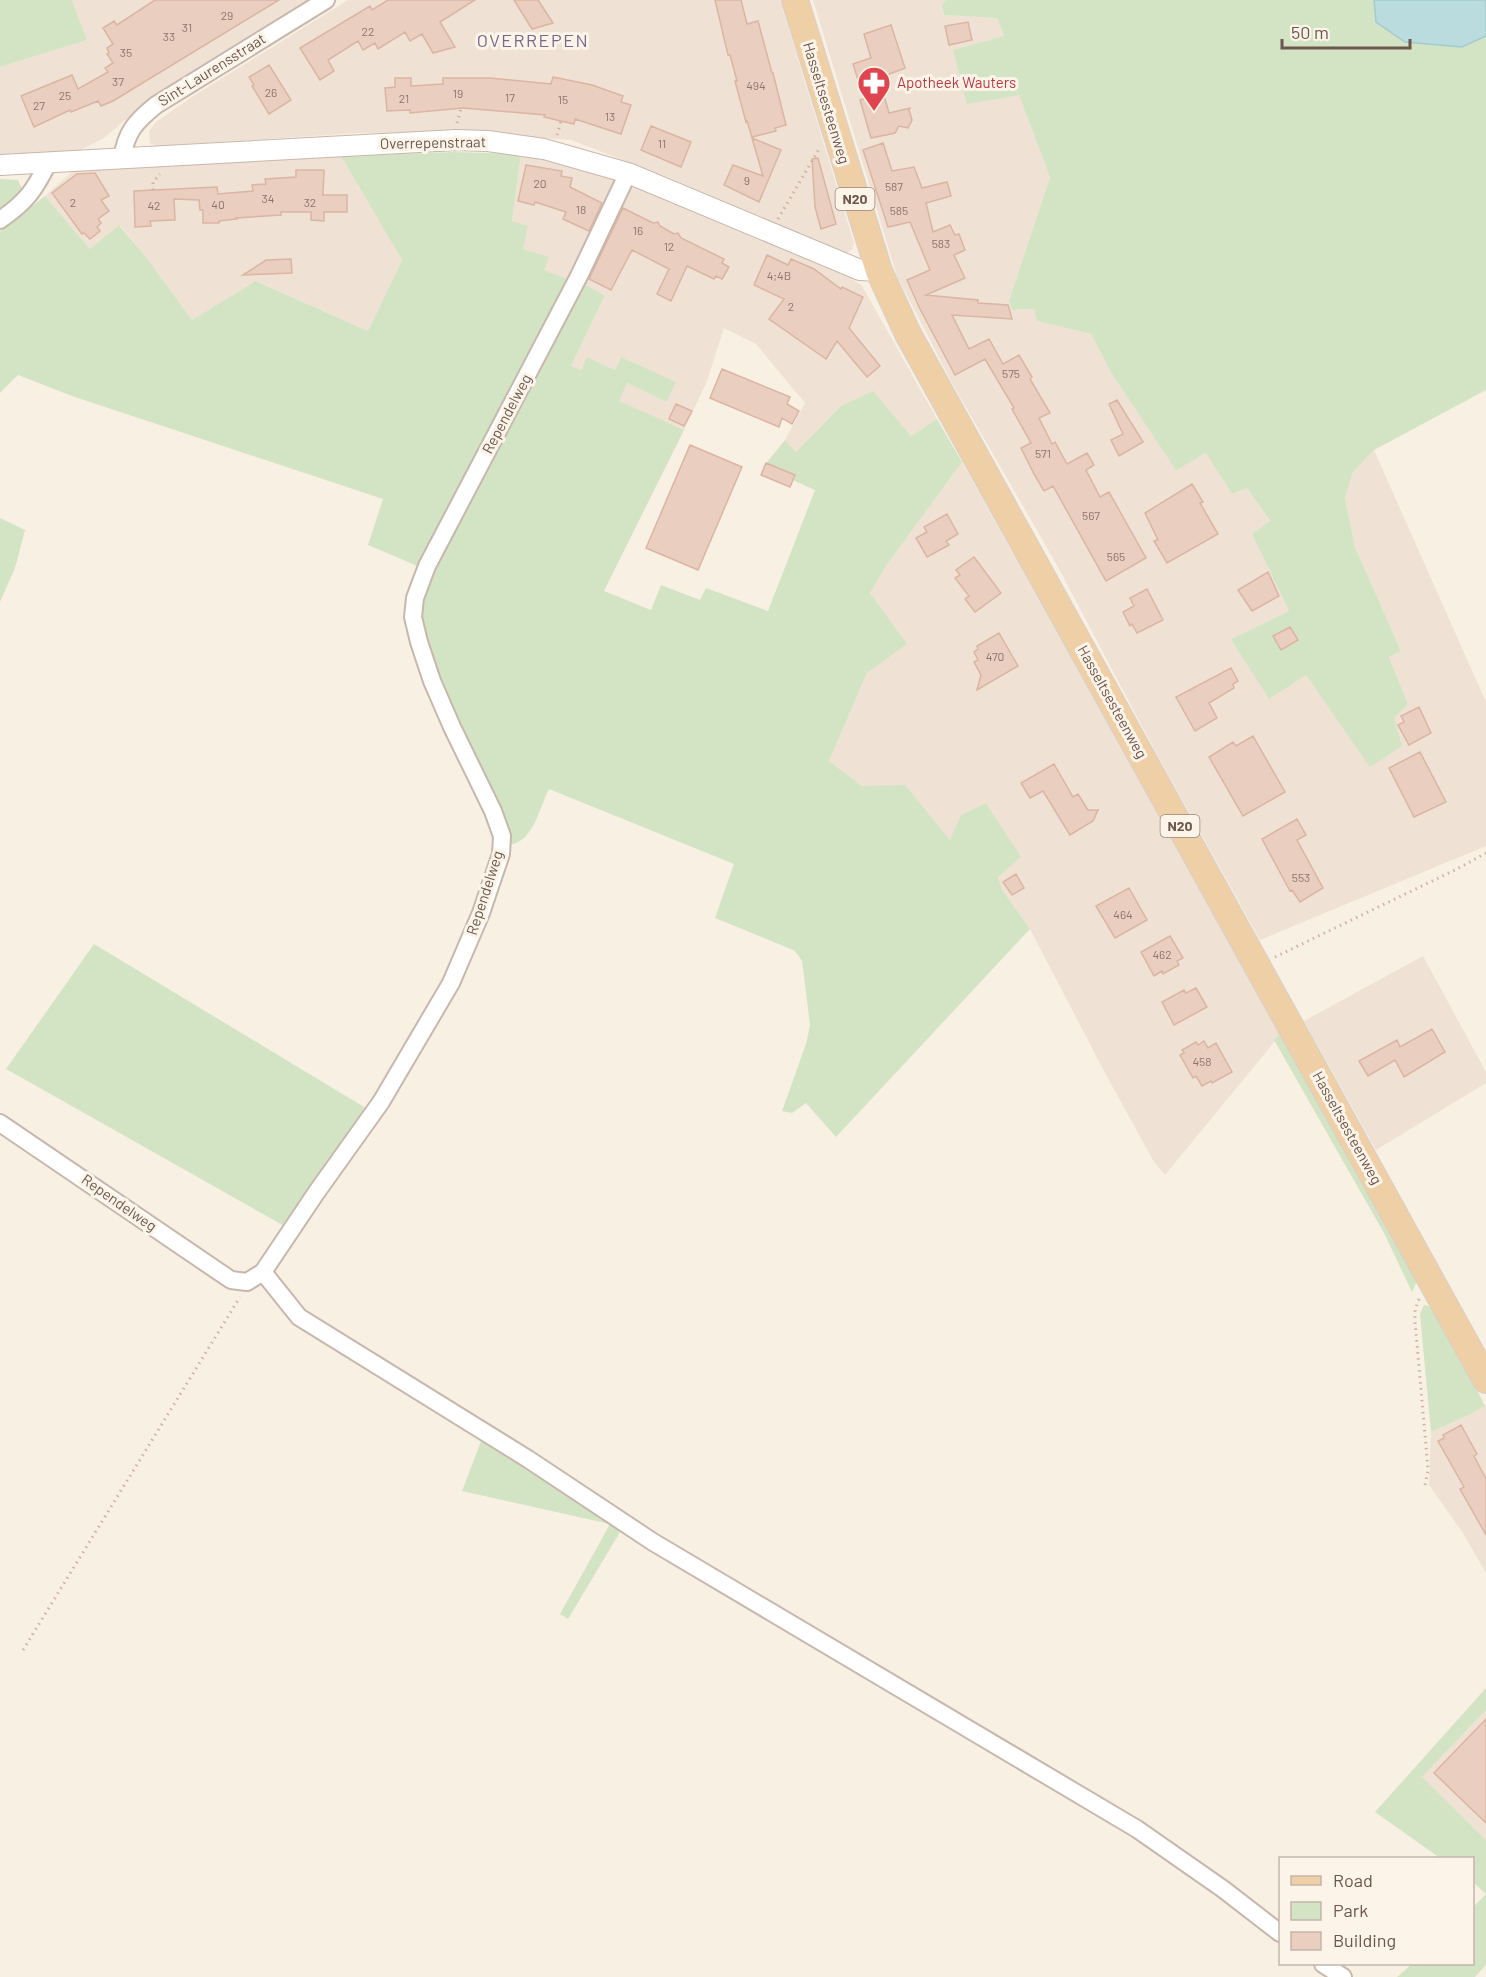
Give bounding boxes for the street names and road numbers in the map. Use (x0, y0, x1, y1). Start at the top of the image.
street label: Sint-Laurensstraat (154, 29, 269, 109)
street label: Hasseltsesteenweg (800, 40, 854, 166)
street label: Overrepenstraat (380, 132, 486, 152)
road number: N20 (836, 188, 874, 210)
street label: Rependelweg (478, 371, 535, 456)
street label: Hasseltsesteenweg (1074, 642, 1151, 761)
road number: N20 (1160, 815, 1200, 837)
street label: Rependelweg (462, 848, 506, 937)
street label: Hasseltsesteenweg (1309, 1068, 1386, 1187)
street label: Rependelweg (79, 1170, 161, 1235)

